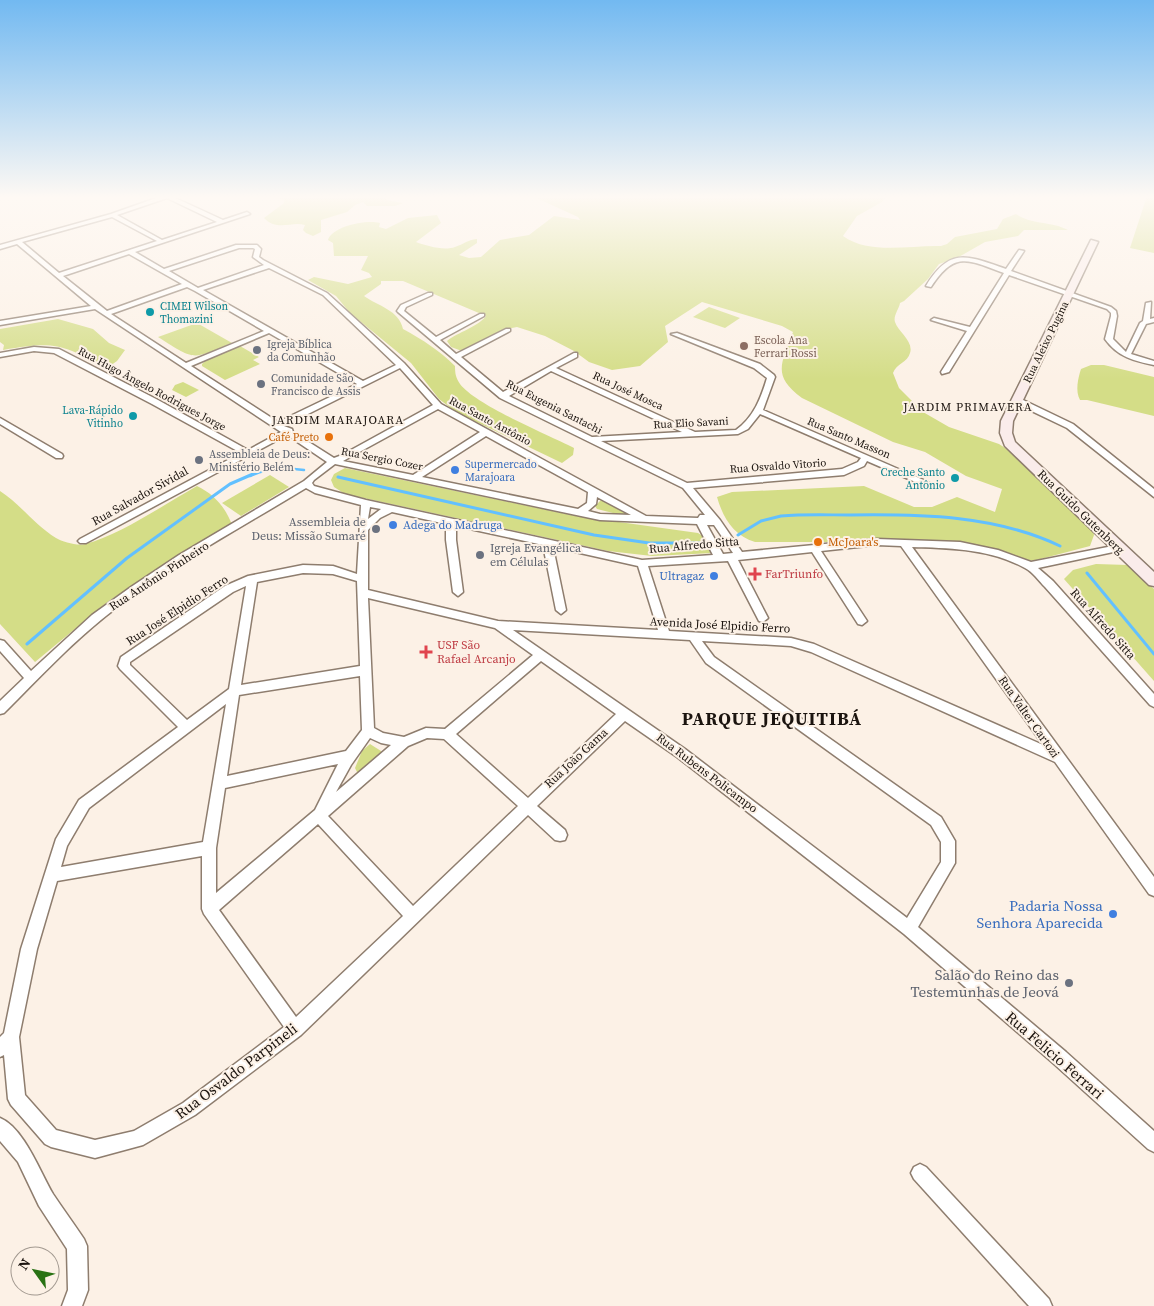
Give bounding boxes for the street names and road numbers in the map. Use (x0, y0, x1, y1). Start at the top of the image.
street label: Rua Aleixo Pugina (1020, 298, 1072, 385)
street label: Rua Hugo Ângelo Rodrigues Jorge (75, 344, 229, 435)
street label: Rua José Mosca (590, 368, 666, 414)
street label: Rua Eugenia Santachi (503, 376, 605, 438)
street label: Rua Santo Antônio (446, 393, 534, 449)
street label: Rua Elio Savani (653, 414, 729, 432)
street label: Rua Santo Masson (805, 414, 893, 462)
street label: Rua Sergio Cozer (340, 444, 425, 474)
street label: Rua Osvaldo Vitorio (729, 455, 827, 477)
street label: Rua Salvador Sividal (89, 463, 192, 529)
street label: Rua Guido Gutenberg (1034, 466, 1128, 558)
street label: Rua Alfredo Sitta (648, 533, 741, 557)
street label: Rua Antônio Pinheiro (106, 537, 212, 614)
street label: Rua José Elpidio Ferro (123, 571, 231, 649)
street label: Rua Alfredo Sitta (1067, 585, 1140, 664)
street label: Avenida José Elpidio Ferro (649, 613, 791, 637)
street label: Rua Valter Cartozi (995, 673, 1063, 761)
street label: Rua João Gama (541, 724, 612, 791)
street label: Rua Rubens Policampo (653, 730, 761, 817)
street label: Rua Felicio Ferrari (1001, 1006, 1109, 1104)
street label: Rua Osvaldo Parpineli (171, 1018, 301, 1124)

